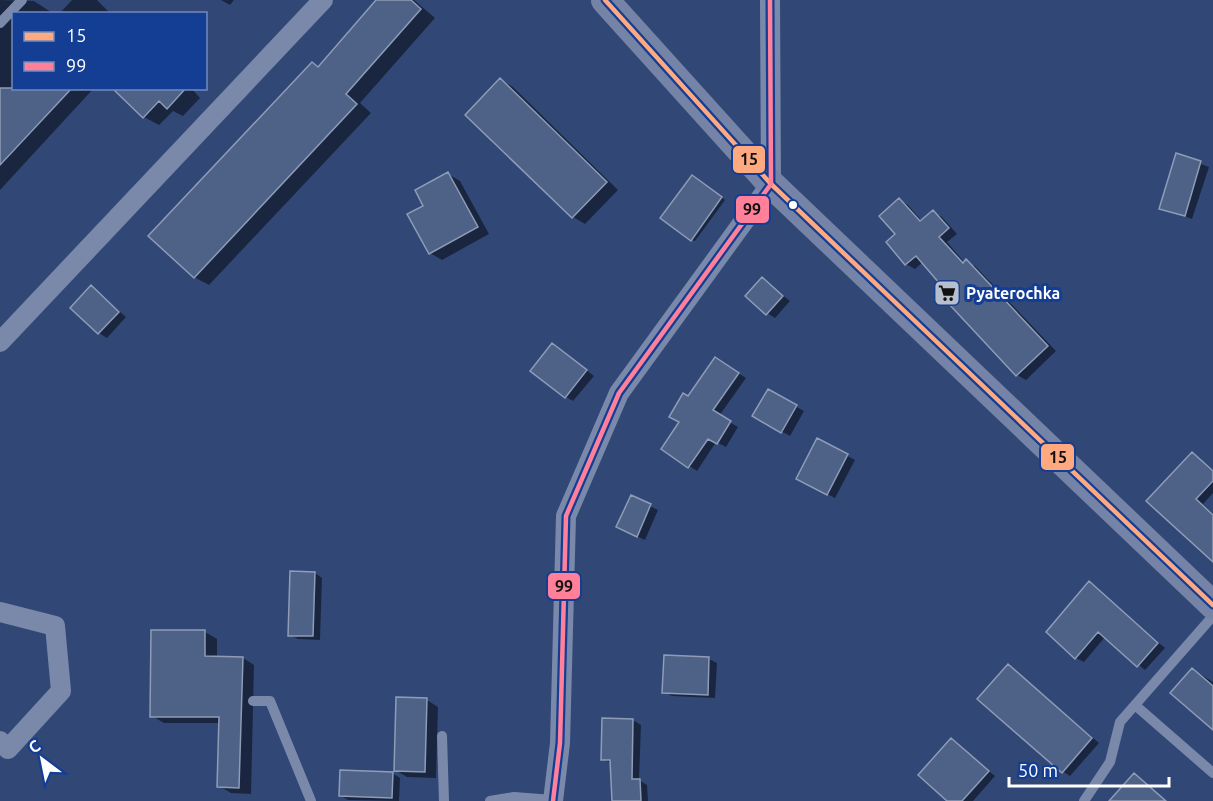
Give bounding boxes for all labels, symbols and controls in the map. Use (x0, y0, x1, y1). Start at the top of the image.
legend (12, 12, 207, 90)
text: 15 (66, 25, 86, 45)
text: 99 (66, 55, 86, 75)
line badge: 15 (732, 145, 766, 174)
text: 15 (740, 150, 758, 168)
line badge: 99 (735, 195, 770, 224)
unlabelled marker (787, 199, 799, 211)
text: 99 (743, 200, 761, 218)
supermarket icon: Pyaterochka (932, 278, 962, 308)
place label: Pyaterochka (966, 284, 1060, 302)
line badge: 15 (1040, 443, 1075, 471)
text: 15 (1049, 448, 1067, 466)
line badge: 99 (547, 572, 581, 600)
text: 99 (555, 577, 573, 595)
north arrow (12, 729, 72, 789)
text: С (25, 736, 43, 757)
scale bar (1009, 750, 1170, 788)
text: 50 m (1018, 760, 1058, 780)

